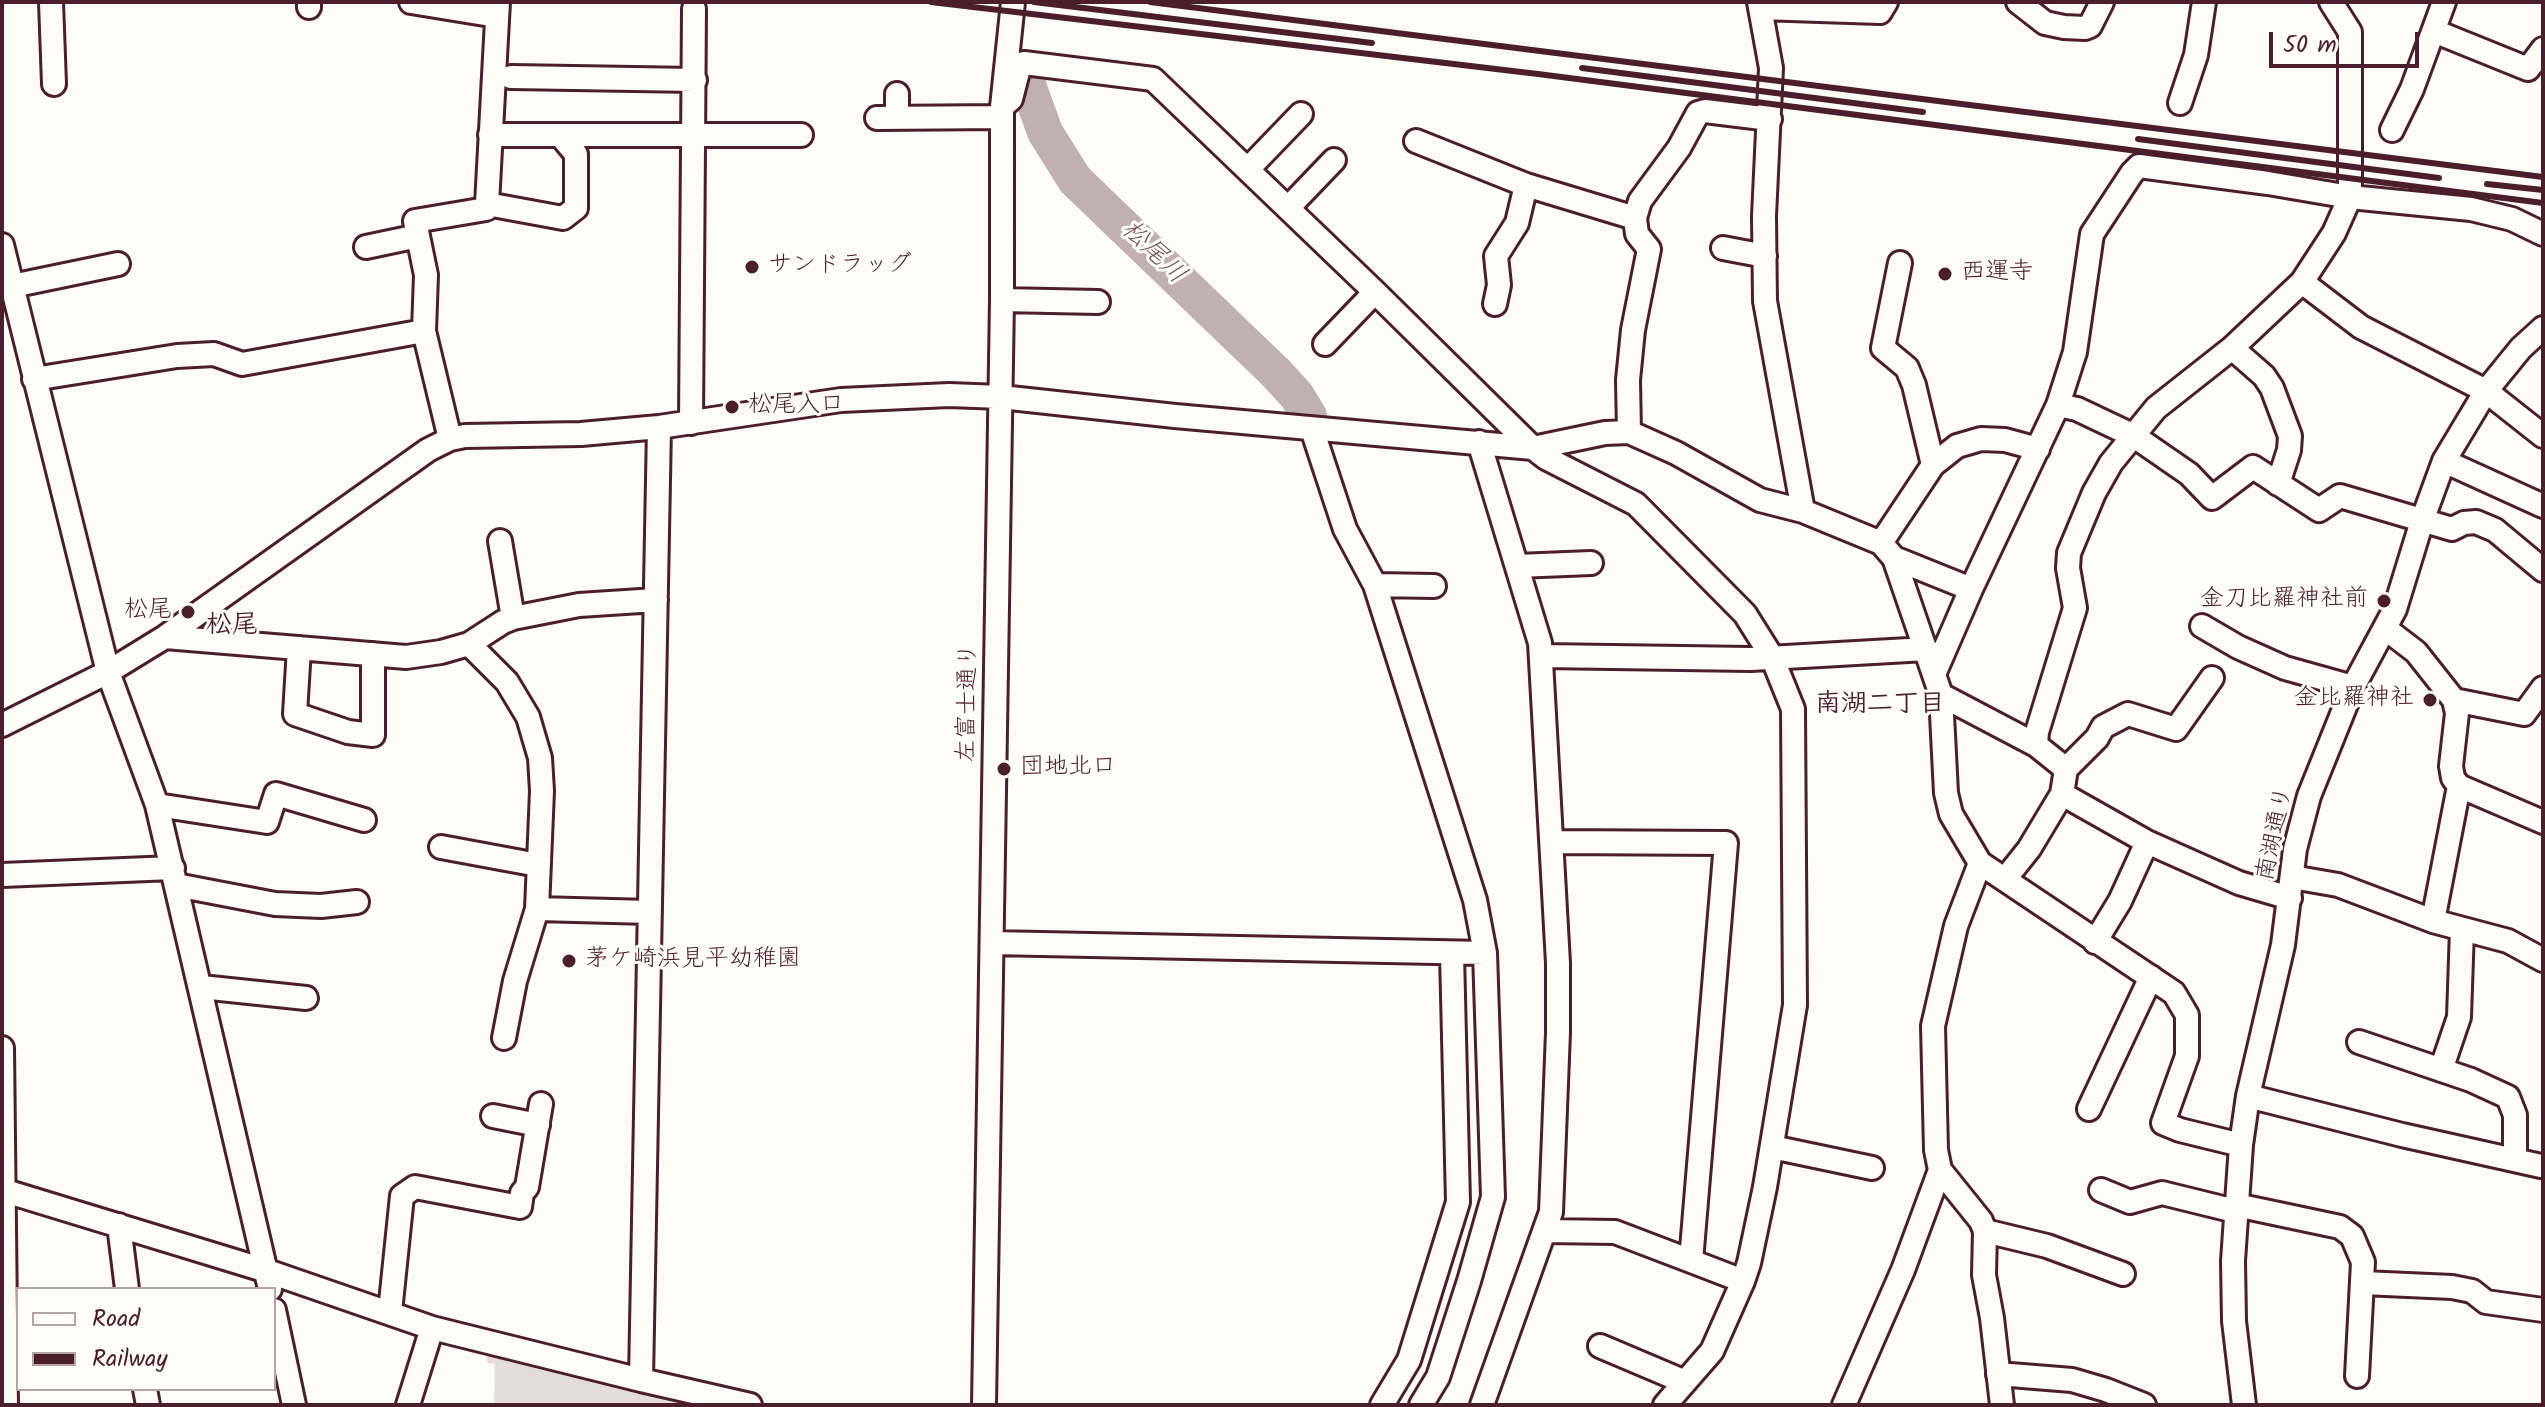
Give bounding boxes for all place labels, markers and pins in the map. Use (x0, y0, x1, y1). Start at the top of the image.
place label: サンドラッグ (768, 253, 912, 281)
marker: サンドラッグ (743, 258, 761, 276)
place label: 西運寺 (1961, 260, 2033, 288)
marker: 西運寺 (1936, 265, 1954, 283)
place label: 松尾入口 (748, 393, 844, 421)
marker: 松尾入口 (723, 398, 741, 416)
place label: 金刀比羅神社前 (2200, 587, 2368, 615)
marker: 金刀比羅神社前 (2375, 592, 2393, 610)
place label: 松尾 (124, 598, 172, 626)
marker: 松尾 (179, 603, 197, 621)
place label: 金比羅神社 (2294, 686, 2414, 714)
marker: 金比羅神社 (2421, 691, 2439, 709)
place label: 団地北口 (1020, 755, 1116, 783)
marker: 団地北口 (995, 760, 1013, 778)
place label: 茅ケ崎浜見平幼稚園 (585, 947, 801, 975)
marker: 茅ケ崎浜見平幼稚園 (560, 952, 578, 970)

